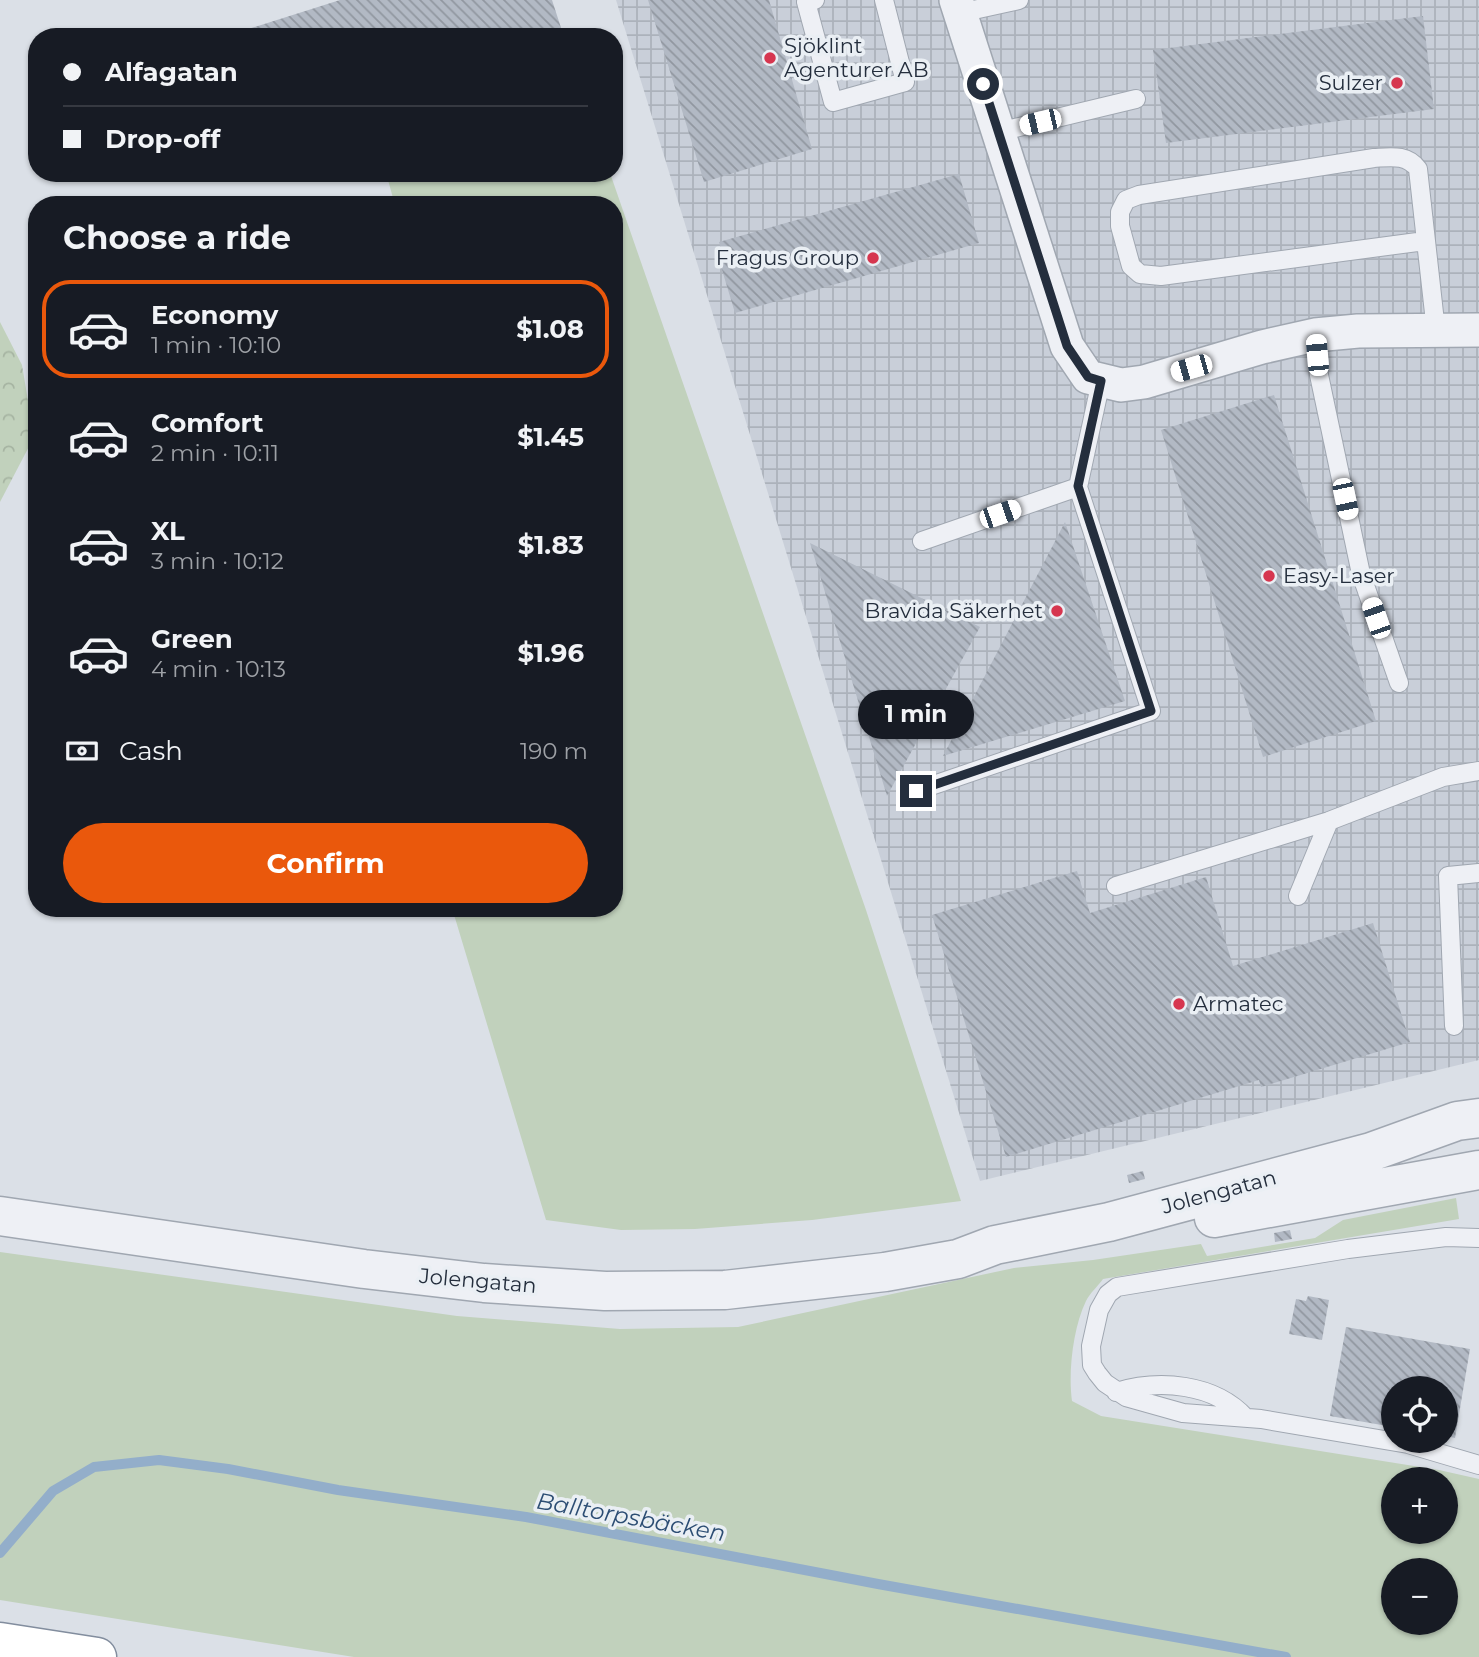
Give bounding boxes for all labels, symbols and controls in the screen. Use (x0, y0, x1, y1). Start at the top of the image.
place label: Sjöklint Agenturer AB (784, 33, 929, 82)
marker: Sjöklint Agenturer AB (762, 50, 778, 66)
text: Alfagatan (105, 56, 238, 88)
route start (967, 68, 999, 100)
place label: Sulzer (1319, 70, 1383, 95)
marker: Sulzer (1389, 75, 1405, 91)
car (1018, 107, 1063, 137)
text: Drop-off (105, 123, 220, 155)
text: Choose a ride (63, 218, 291, 257)
place label: Fragus Group (716, 245, 859, 270)
marker: Fragus Group (865, 250, 881, 266)
icon: car (67, 298, 130, 361)
text: Economy (151, 299, 278, 331)
text: $1.08 (516, 313, 584, 345)
text: 1 min · 10:10 (151, 331, 281, 359)
car (1305, 333, 1330, 377)
car (1168, 352, 1215, 384)
icon: car (67, 406, 130, 469)
text: Comfort (151, 407, 263, 439)
text: $1.45 (517, 421, 584, 453)
text: 2 min · 10:11 (151, 439, 279, 467)
car (1331, 476, 1360, 522)
car (977, 497, 1024, 531)
icon: car (67, 514, 130, 577)
text: XL (151, 515, 185, 547)
text: $1.83 (518, 529, 584, 561)
text: 3 min · 10:12 (151, 547, 284, 575)
place label: Easy-Laser (1283, 563, 1395, 588)
marker: Easy-Laser (1261, 568, 1277, 584)
car (1360, 595, 1393, 641)
place label: Bravida Säkerhet (864, 598, 1043, 623)
marker: Bravida Säkerhet (1049, 603, 1065, 619)
icon: car (67, 622, 130, 685)
text: Green (151, 623, 233, 655)
text: $1.96 (518, 637, 584, 669)
text: 4 min · 10:13 (151, 655, 286, 683)
callout: 1 min (858, 690, 974, 738)
text: 1 min (885, 700, 947, 728)
icon: cash (63, 732, 101, 770)
text: Cash (119, 735, 183, 767)
text: 190 m (520, 737, 588, 765)
route end (900, 775, 932, 807)
button: Confirm (63, 823, 588, 903)
place label: Armatec (1193, 991, 1284, 1016)
marker: Armatec (1171, 996, 1187, 1012)
street label: Jolengatan (1158, 1164, 1279, 1219)
street label: Jolengatan (417, 1263, 538, 1298)
map controls (1381, 1376, 1458, 1635)
button: locate (1381, 1376, 1458, 1453)
button: + (1381, 1467, 1458, 1544)
water label: Balltorpsbäcken (534, 1487, 728, 1547)
button: − (1381, 1558, 1458, 1635)

